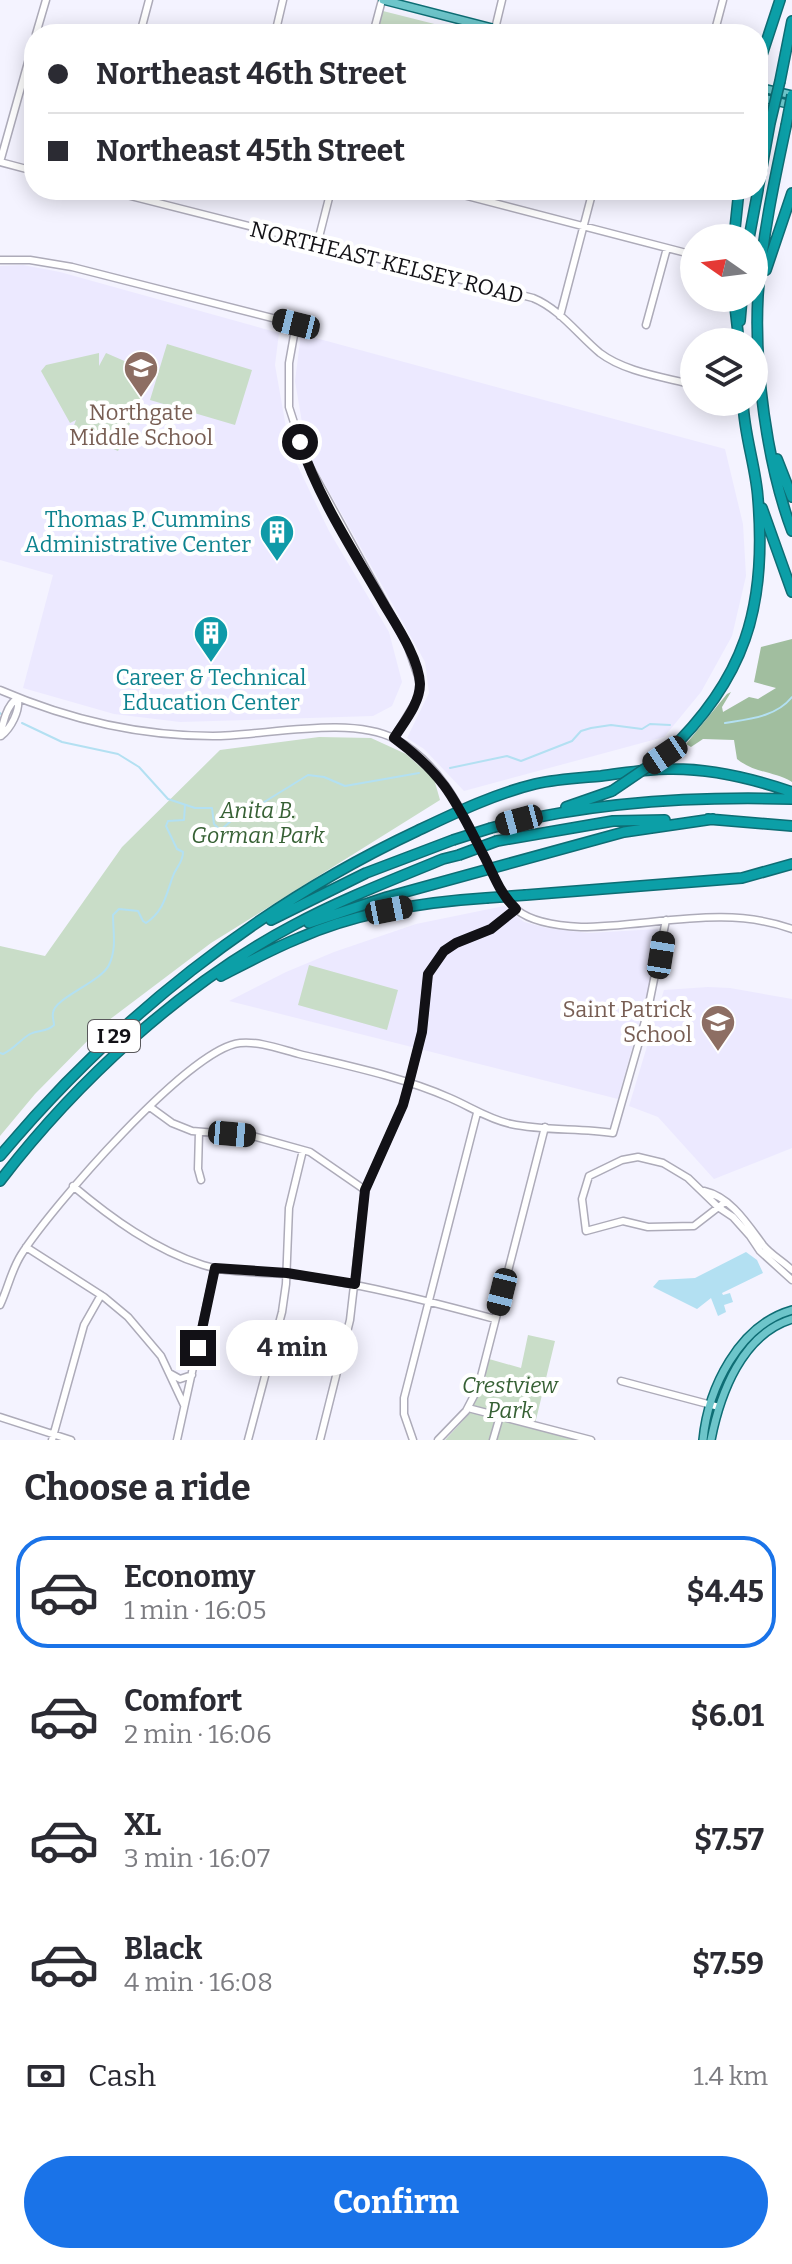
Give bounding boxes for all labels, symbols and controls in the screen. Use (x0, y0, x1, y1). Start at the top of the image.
text: Northeast 46th Street (96, 56, 407, 92)
text: Northeast 45th Street (96, 133, 405, 169)
street label: NORTHEAST KELSEY ROAD (247, 215, 526, 310)
north arrow (680, 224, 768, 312)
map controls (680, 224, 768, 416)
car (270, 307, 322, 341)
button: layers (680, 328, 768, 416)
school or university icon: Northgate Middle School (122, 349, 160, 399)
place label: Northgate Middle School (69, 399, 213, 451)
route start (282, 424, 318, 460)
place label: Thomas P. Cummins Administrative Center (25, 506, 251, 558)
building icon: Thomas P. Cummins Administrative Center (258, 513, 296, 563)
building icon: Career & Technical Education Center (192, 614, 230, 664)
place label: Career & Technical Education Center (116, 664, 306, 716)
car (638, 732, 692, 778)
park label: Anita B. Gorman Park (191, 797, 326, 849)
car (493, 802, 545, 838)
car (363, 894, 415, 926)
car (645, 929, 677, 981)
place label: Saint Patrick School (563, 996, 693, 1048)
school or university icon: Saint Patrick School (699, 1003, 737, 1053)
road number: I 29 (88, 1020, 140, 1052)
car (207, 1120, 257, 1148)
car (485, 1266, 519, 1318)
callout: 4 min (226, 1320, 358, 1376)
route end (180, 1330, 216, 1366)
text: 4 min (257, 1332, 327, 1363)
park label: Crestview Park (462, 1372, 559, 1424)
text: Choose a ride (24, 1466, 251, 1510)
icon: car (28, 1556, 100, 1628)
text: Economy (124, 1559, 255, 1595)
text: $4.45 (686, 1574, 764, 1610)
text: 1 min · 16:05 (124, 1595, 267, 1626)
icon: car (28, 1680, 100, 1752)
text: Comfort (124, 1683, 242, 1719)
text: $6.01 (691, 1698, 764, 1734)
text: 2 min · 16:06 (124, 1719, 271, 1750)
icon: car (28, 1804, 100, 1876)
text: XL (124, 1807, 161, 1843)
text: $7.57 (694, 1822, 764, 1858)
text: 3 min · 16:07 (124, 1843, 270, 1874)
icon: car (28, 1928, 100, 2000)
text: Black (124, 1931, 202, 1967)
text: $7.59 (692, 1946, 764, 1982)
text: 4 min · 16:08 (124, 1967, 273, 1998)
icon: cash (24, 2054, 68, 2098)
text: Cash (88, 2058, 156, 2094)
text: 1.4 km (693, 2061, 768, 2092)
button: Confirm (24, 2156, 768, 2248)

